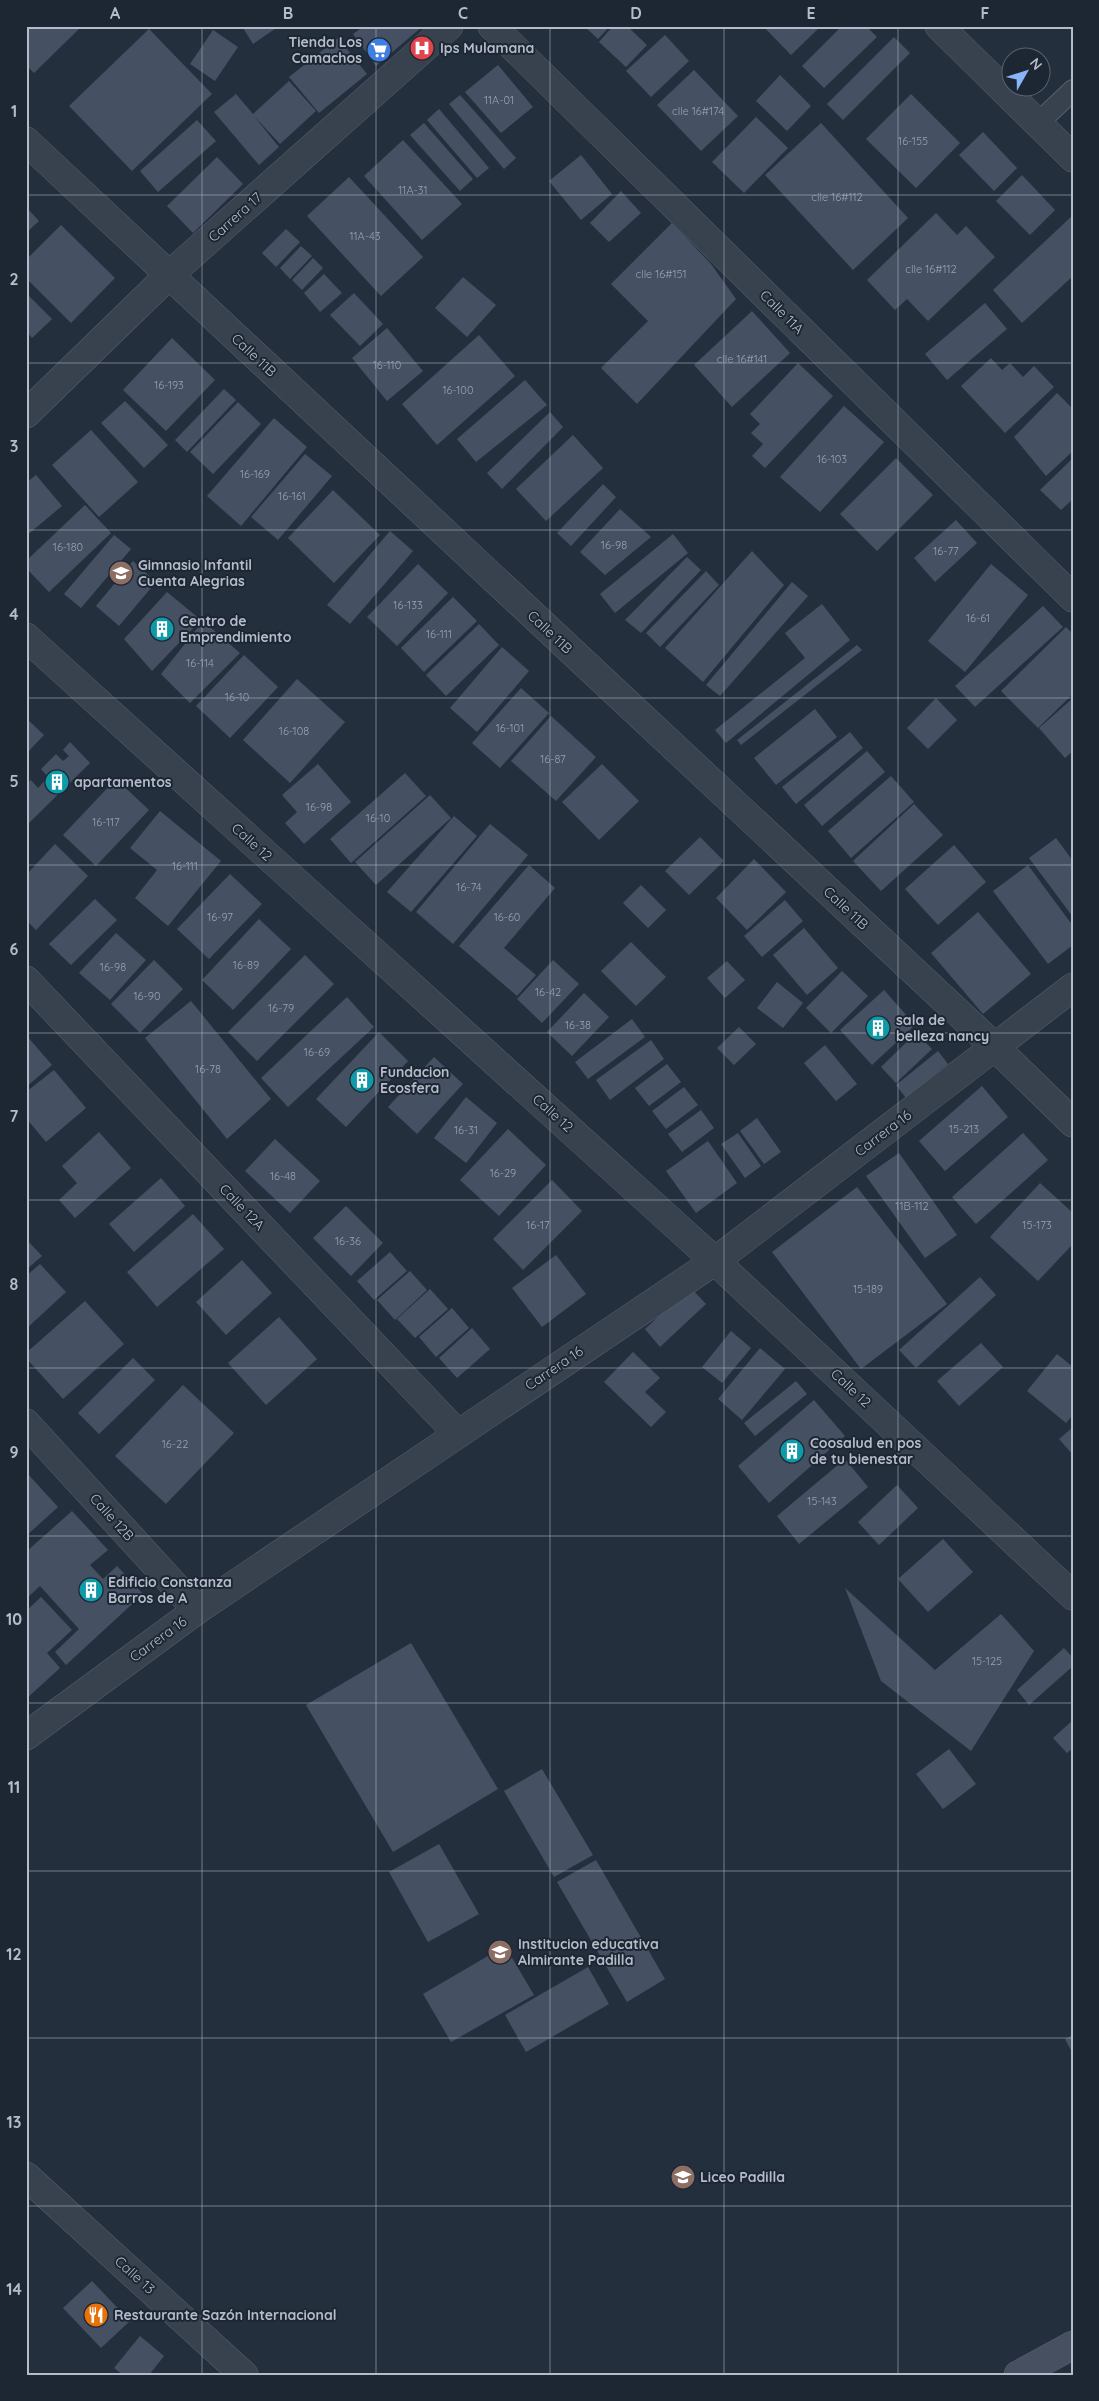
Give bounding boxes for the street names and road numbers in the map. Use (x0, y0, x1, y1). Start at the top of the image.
street label: Carrera 17 (204, 188, 266, 246)
street label: Calle 11A (756, 286, 808, 338)
street label: Calle 11B (228, 330, 280, 380)
street label: Calle 11B (524, 607, 576, 657)
street label: Calle 12 (228, 819, 276, 865)
street label: Calle 11B (820, 883, 872, 933)
street label: Calle 12 (529, 1090, 577, 1136)
street label: Carrera 16 (851, 1106, 915, 1160)
street label: Calle 12A (216, 1180, 268, 1234)
street label: Carrera 16 (522, 1342, 587, 1394)
street label: Calle 12 (827, 1365, 875, 1411)
street label: Calle 12B (86, 1490, 138, 1544)
street label: Carrera 16 (126, 1612, 190, 1666)
street label: Calle 13 (111, 2252, 159, 2298)

